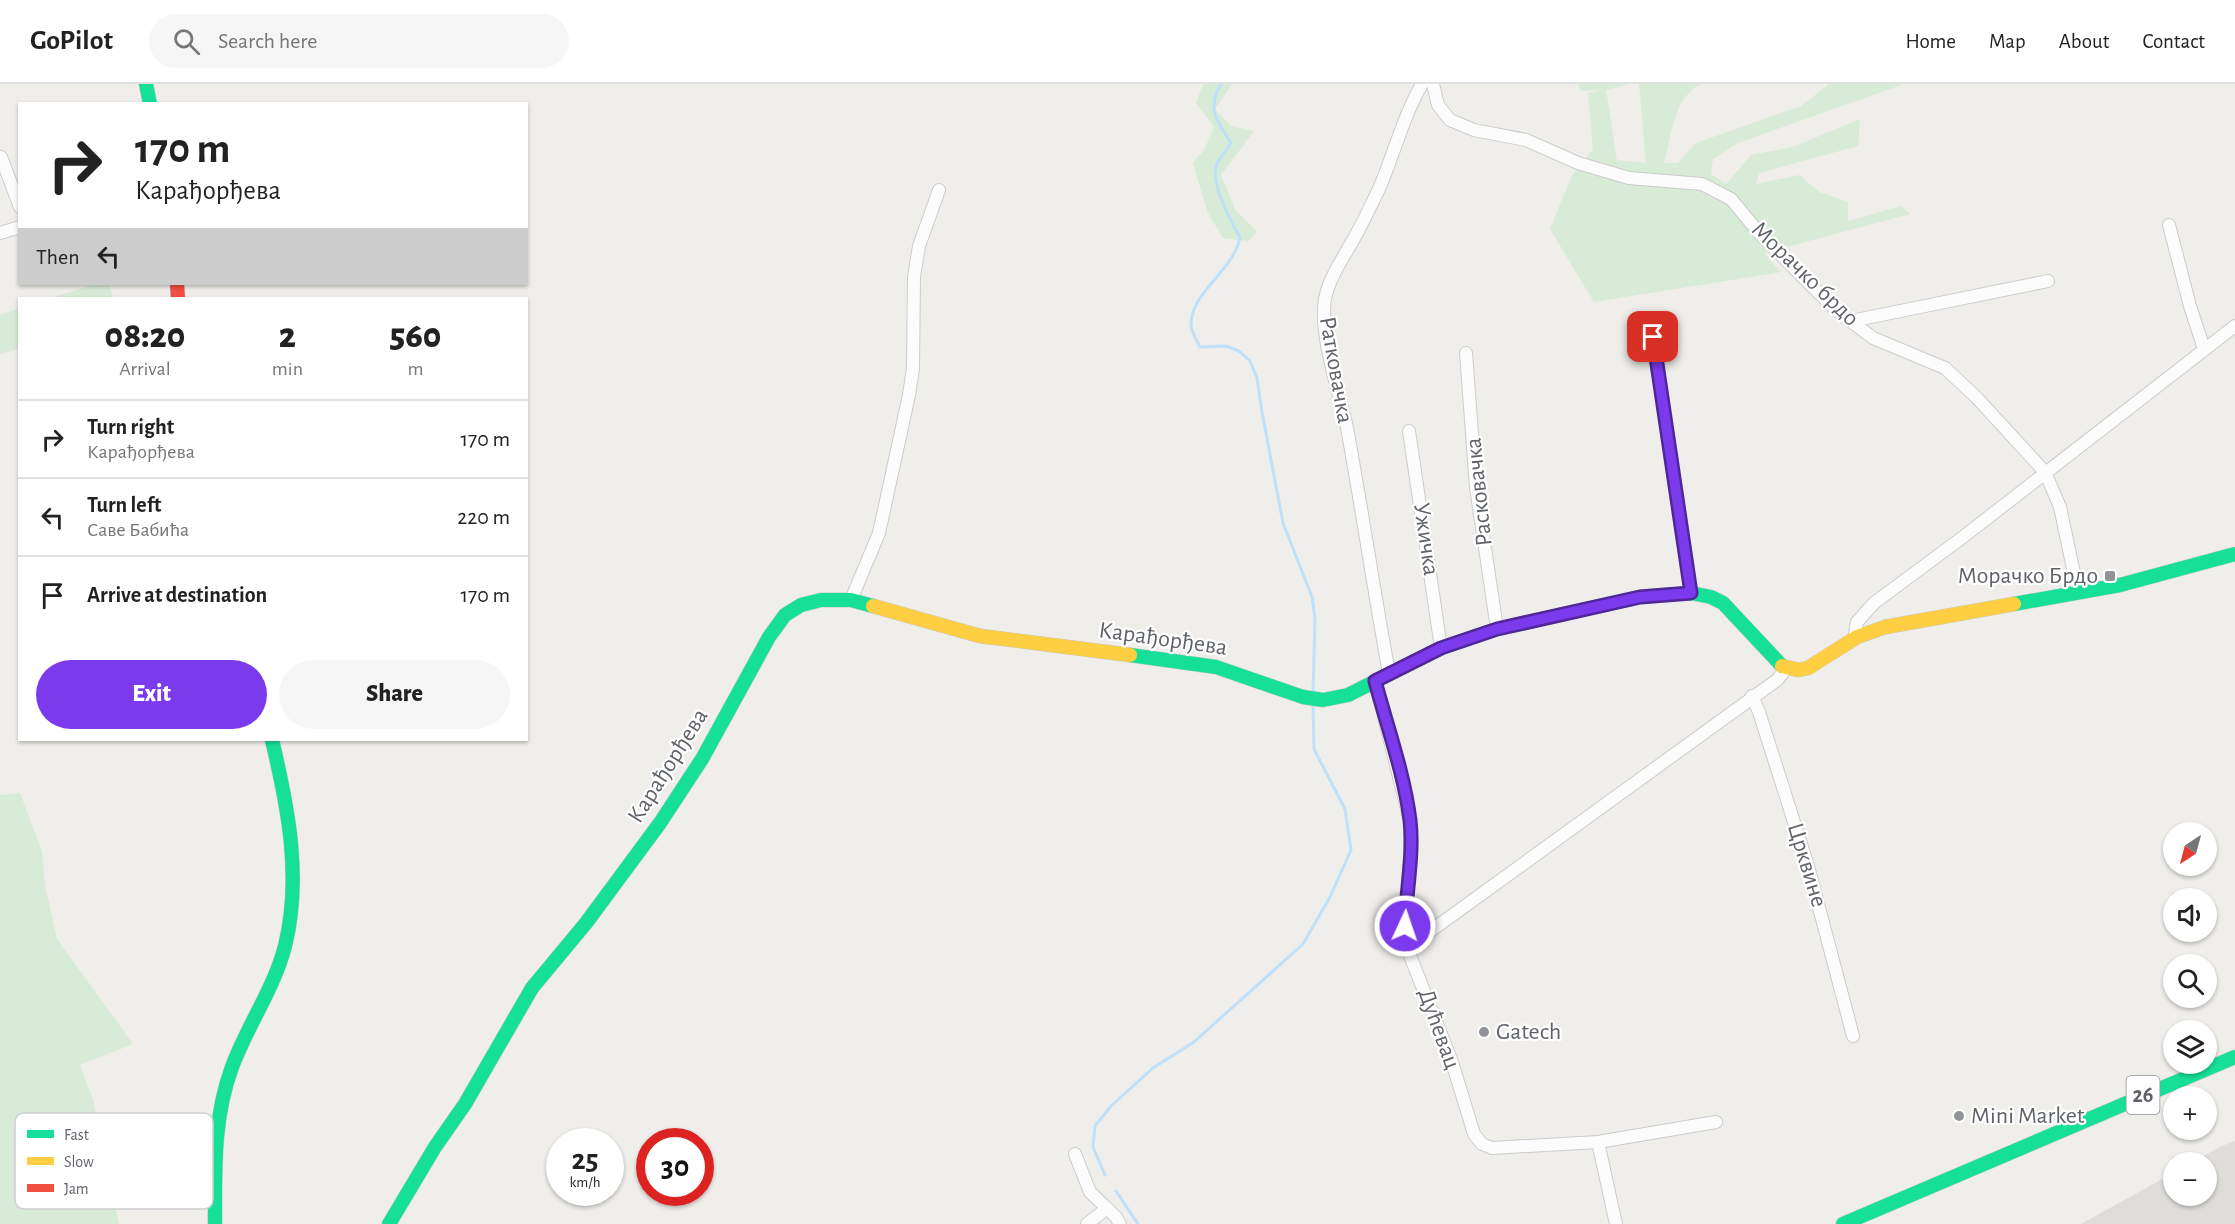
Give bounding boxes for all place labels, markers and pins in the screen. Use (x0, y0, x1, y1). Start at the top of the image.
pin (1627, 311, 1678, 362)
place label: Морачко Брдо (1958, 564, 2098, 588)
marker: Морачко Брдо (2103, 569, 2117, 583)
place label: Gatech (1496, 1020, 1561, 1044)
marker: Gatech (1477, 1025, 1491, 1039)
place label: Mini Market (1971, 1104, 2085, 1128)
marker: Mini Market (1952, 1109, 1966, 1123)

